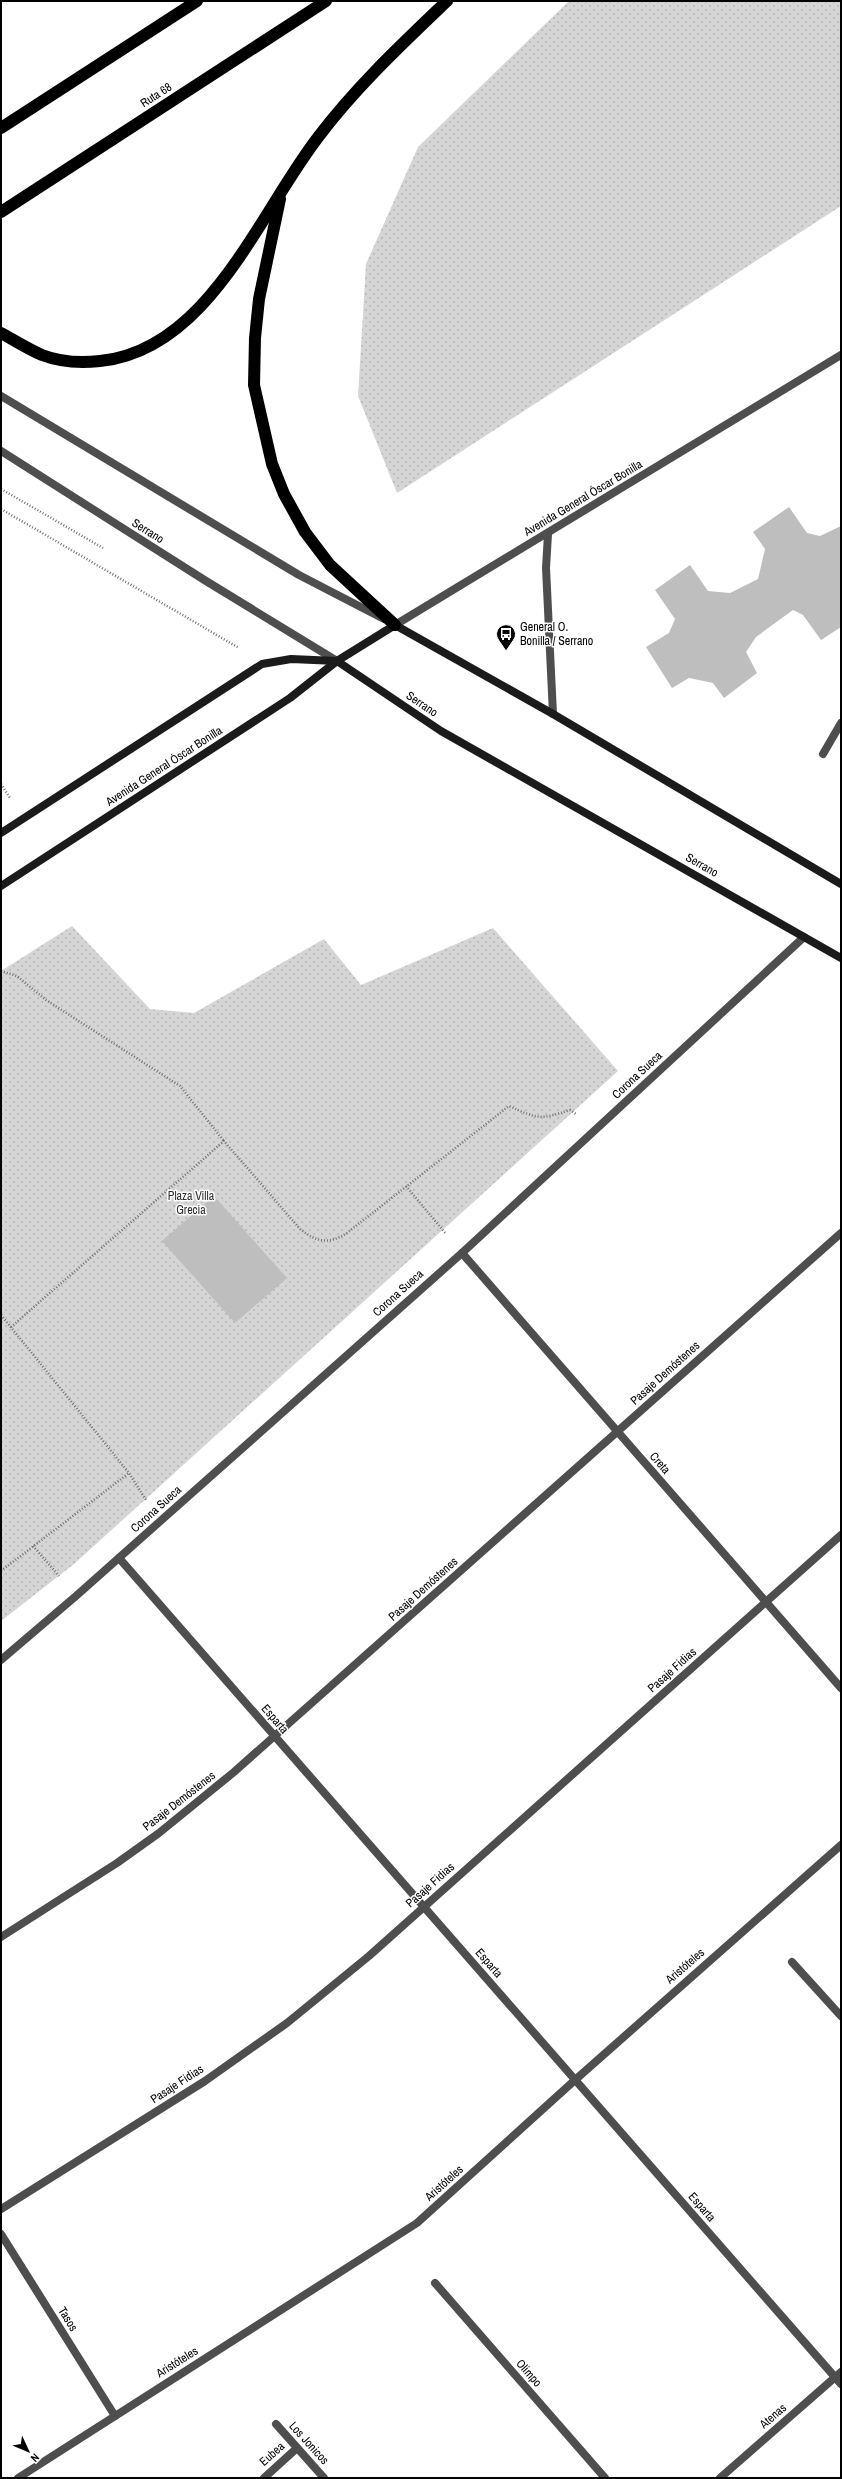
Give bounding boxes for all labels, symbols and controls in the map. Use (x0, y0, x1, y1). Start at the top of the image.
street label: Ruta 68 (137, 79, 175, 111)
street label: Avenida General Óscar Bonilla (520, 456, 646, 540)
street label: Serrano (129, 515, 167, 547)
place label: General O. Bonilla / Serrano (520, 619, 593, 649)
bus stop icon: General O. Bonilla / Serrano (495, 623, 517, 651)
street label: Serrano (403, 688, 441, 720)
street label: Avenida General Óscar Bonilla (102, 722, 226, 810)
street label: Serrano (683, 849, 721, 881)
street label: Corona Sueca (609, 1047, 666, 1102)
park label: Plaza Villa Grecia (168, 1188, 215, 1218)
street label: Corona Sueca (369, 1266, 427, 1320)
street label: Pasaje Demóstenes (627, 1338, 703, 1408)
street label: Creta (646, 1449, 674, 1478)
street label: Corona Sueca (127, 1482, 185, 1536)
street label: Pasaje Demóstenes (385, 1554, 461, 1624)
street label: Pasaje Fidias (644, 1644, 700, 1696)
street label: Esparta (258, 1701, 293, 1737)
street label: Pasaje Demóstenes (139, 1768, 219, 1834)
street label: Pasaje Fidias (402, 1859, 458, 1911)
street label: Esparta (472, 1945, 507, 1981)
street label: Aristóteles (661, 1945, 708, 1988)
street label: Pasaje Fidias (147, 2061, 207, 2107)
street label: Aristóteles (421, 2161, 467, 2205)
street label: Esparta (685, 2189, 720, 2225)
street label: Tasos (54, 2304, 82, 2334)
street label: Aristóteles (152, 2343, 201, 2382)
street label: Olimpo (513, 2356, 545, 2390)
street label: Atenas (755, 2400, 790, 2433)
street label: Los Jonicos (285, 2418, 333, 2468)
north arrow (8, 2431, 48, 2471)
street label: Eubea (256, 2438, 288, 2469)
text: N (28, 2451, 42, 2465)

